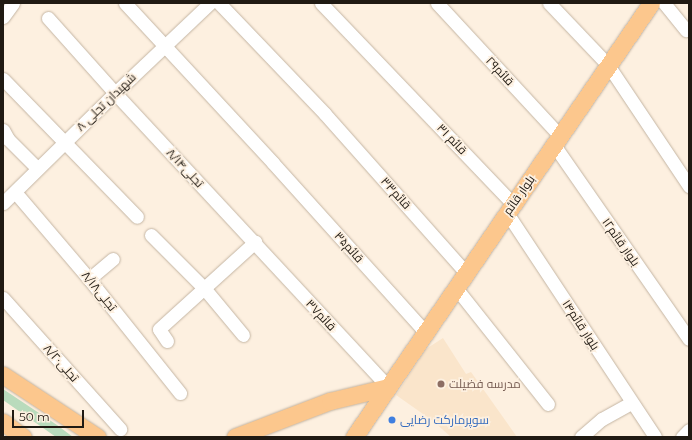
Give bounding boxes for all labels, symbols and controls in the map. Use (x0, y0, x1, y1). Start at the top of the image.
street label: قائم۲۹ (483, 53, 517, 89)
street label: شهیدان تجلی ۸ (73, 70, 139, 134)
street label: قائم ۳۱ (434, 121, 470, 157)
street label: تجلی۸‌/۱۴ (163, 146, 207, 190)
street label: بلوار قائم (500, 172, 538, 218)
street label: قائم۳۳ (378, 174, 414, 212)
street label: بلوار قائم۱۲ (599, 215, 643, 269)
street label: قائم۳۵ (331, 229, 367, 265)
street label: تجلی۸/۱۸ (78, 268, 120, 314)
street label: قائم۳۷ (303, 296, 339, 334)
street label: بلوار قائم۱۴ (559, 297, 603, 353)
street label: تجلی۸/۲۰ (40, 341, 82, 385)
place label: مدرسه فضیلت (449, 377, 521, 391)
marker: مدرسه فضیلت (436, 379, 446, 389)
scale bar (14, 402, 86, 428)
text: 50 m (19, 409, 50, 424)
place label: سوپرمارکت رضایی (400, 413, 489, 427)
marker: سوپرمارکت رضایی (387, 415, 397, 425)

